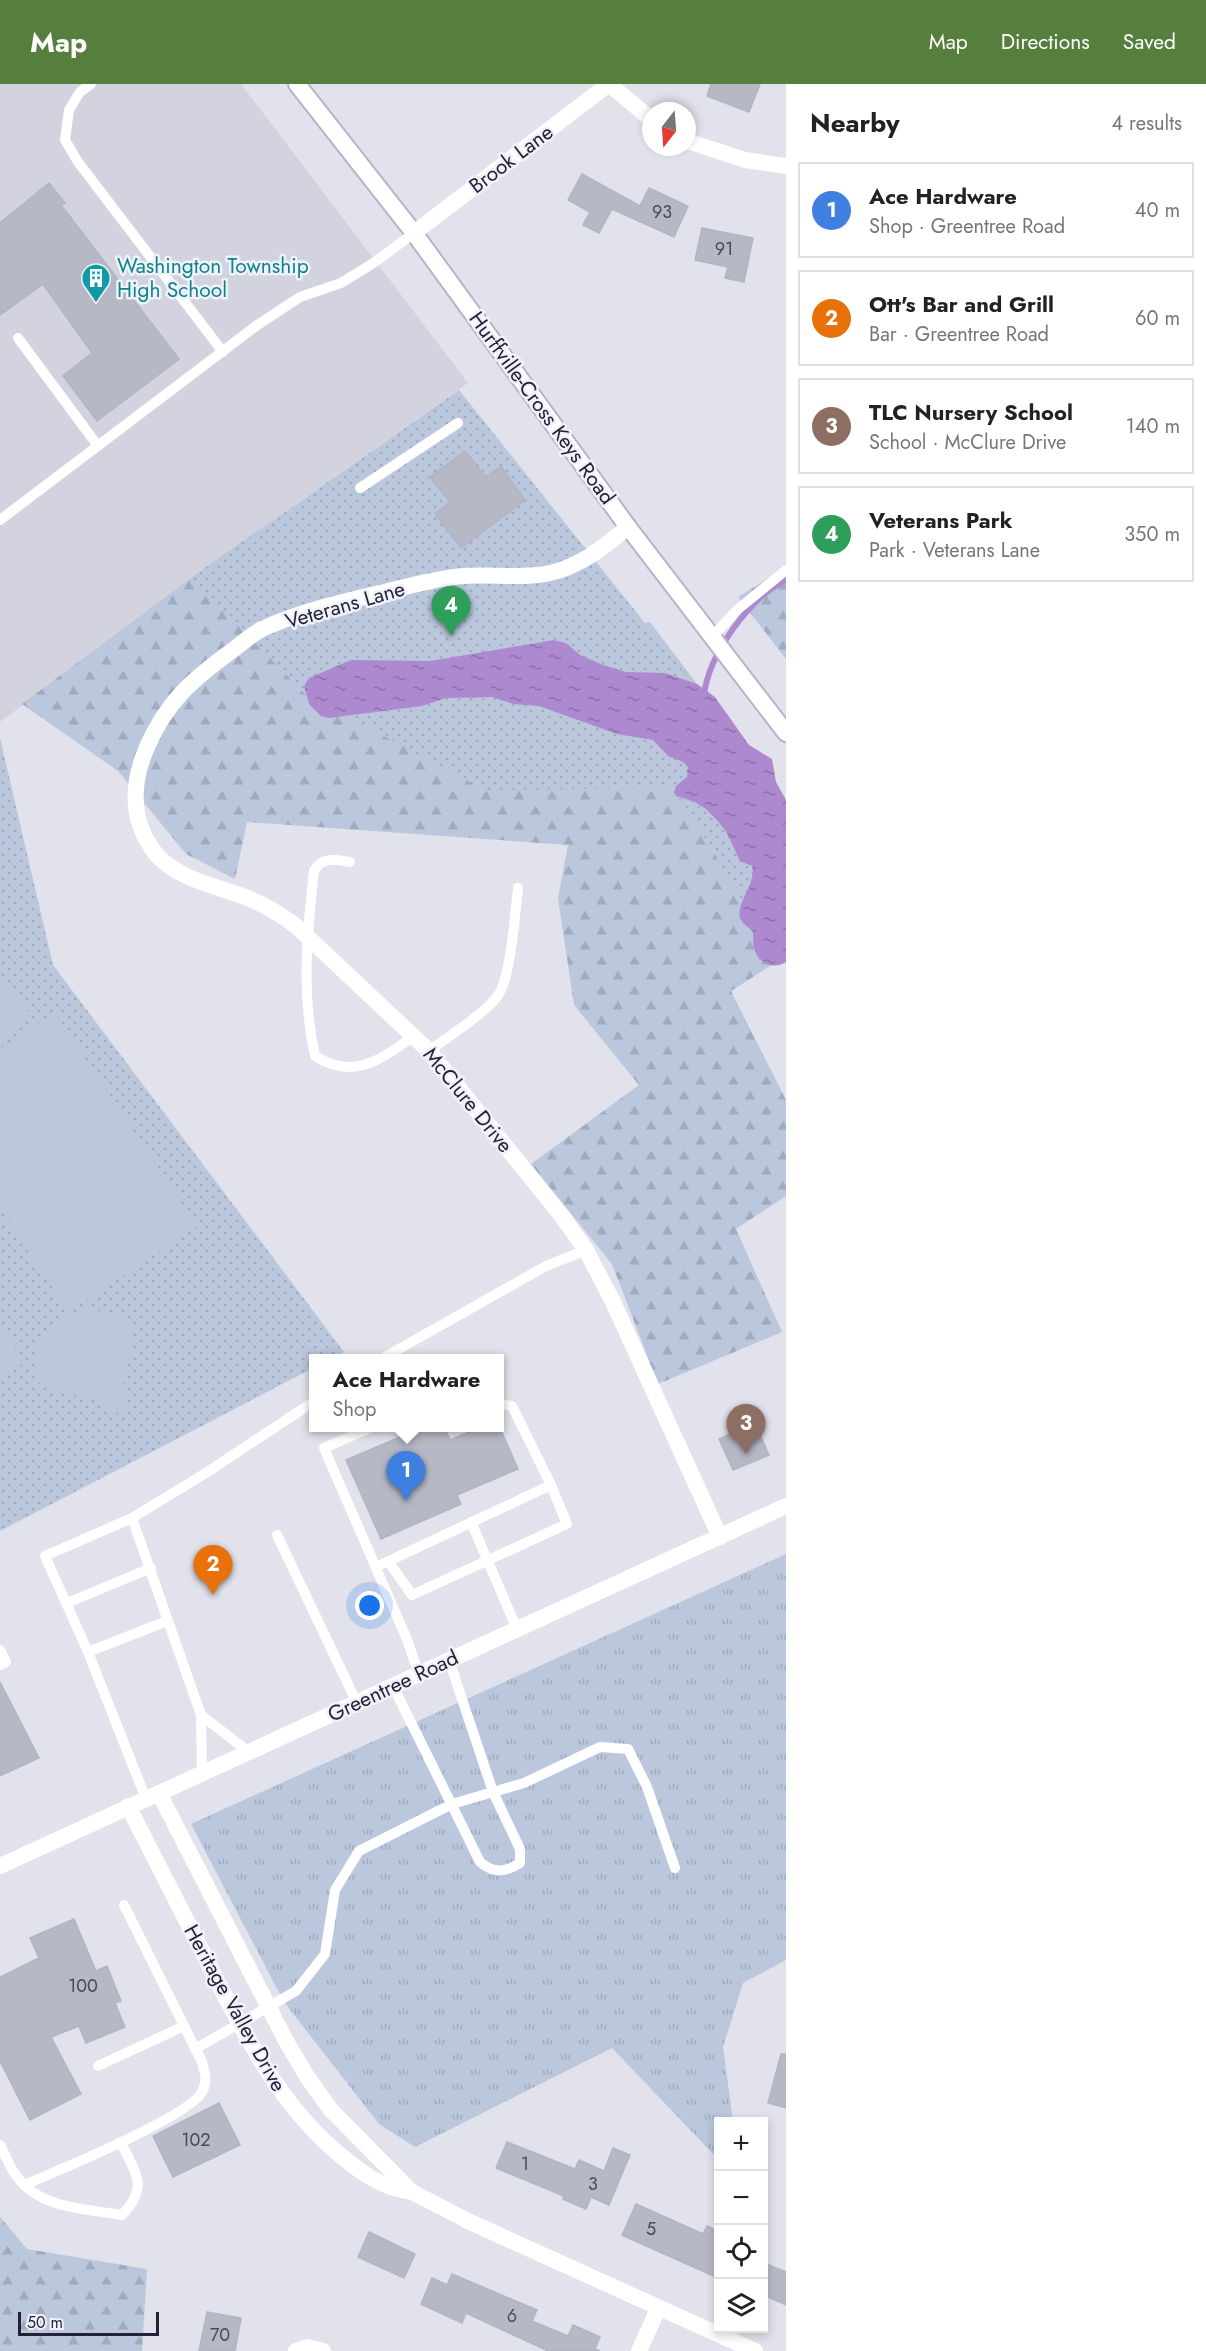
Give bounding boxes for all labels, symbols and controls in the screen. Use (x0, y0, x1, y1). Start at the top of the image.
text: Map (30, 22, 87, 63)
text: Map (929, 27, 968, 57)
text: Directions (1001, 27, 1090, 57)
text: Saved (1123, 27, 1176, 57)
north arrow (642, 102, 696, 156)
text: Nearby (810, 104, 899, 142)
text: 4 results (1111, 109, 1182, 138)
street label: Brook Lane (463, 117, 559, 201)
text: Ace Hardware (869, 180, 1017, 212)
text: 1 (826, 196, 837, 225)
text: 40 m (1135, 196, 1180, 225)
house number: 93 (652, 199, 672, 225)
text: Shop · Greentree Road (869, 212, 1065, 241)
house number: 91 (715, 236, 733, 262)
place label: Washington Township High School (117, 251, 309, 305)
building icon: Washington Township High School (80, 262, 112, 304)
text: Ott's Bar and Grill (869, 288, 1054, 320)
text: 2 (825, 304, 838, 333)
text: 60 m (1135, 304, 1180, 333)
street label: Hurffville-Cross Keys Road (462, 305, 622, 511)
text: Bar · Greentree Road (869, 320, 1049, 349)
text: TLC Nursery School (869, 396, 1073, 428)
text: 3 (825, 412, 838, 441)
text: 140 m (1126, 412, 1180, 441)
text: School · McClure Drive (869, 428, 1066, 457)
text: Veterans Park (869, 504, 1012, 536)
text: 4 (825, 520, 838, 549)
text: 350 m (1124, 520, 1180, 549)
text: Park · Veterans Lane (869, 536, 1040, 565)
street label: Veterans Lane (282, 574, 409, 636)
pin: 4 (432, 586, 470, 636)
street label: McClure Drive (416, 1041, 520, 1159)
popup (309, 1354, 504, 1432)
text: Ace Hardware (333, 1363, 480, 1395)
text: Shop (333, 1395, 376, 1424)
pin: 3 (726, 1404, 766, 1454)
pin: 1 (386, 1452, 426, 1501)
pin: 2 (194, 1546, 232, 1595)
your location (355, 1591, 384, 1620)
street label: Greentree Road (323, 1643, 463, 1729)
street label: Heritage Valley Drive (177, 1919, 294, 2097)
house number: 100 (68, 1973, 98, 1999)
map controls (714, 2117, 768, 2333)
button: + (714, 2117, 768, 2171)
house number: 102 (181, 2127, 211, 2153)
house number: 1 (521, 2151, 529, 2177)
house number: 3 (588, 2171, 598, 2197)
button: − (714, 2171, 768, 2225)
house number: 5 (646, 2216, 656, 2242)
button: locate (714, 2225, 768, 2279)
button: layers (714, 2279, 768, 2333)
house number: 6 (507, 2303, 517, 2329)
scale bar (18, 2309, 159, 2336)
text: 50 m (27, 2311, 63, 2334)
house number: 70 (210, 2322, 230, 2348)

